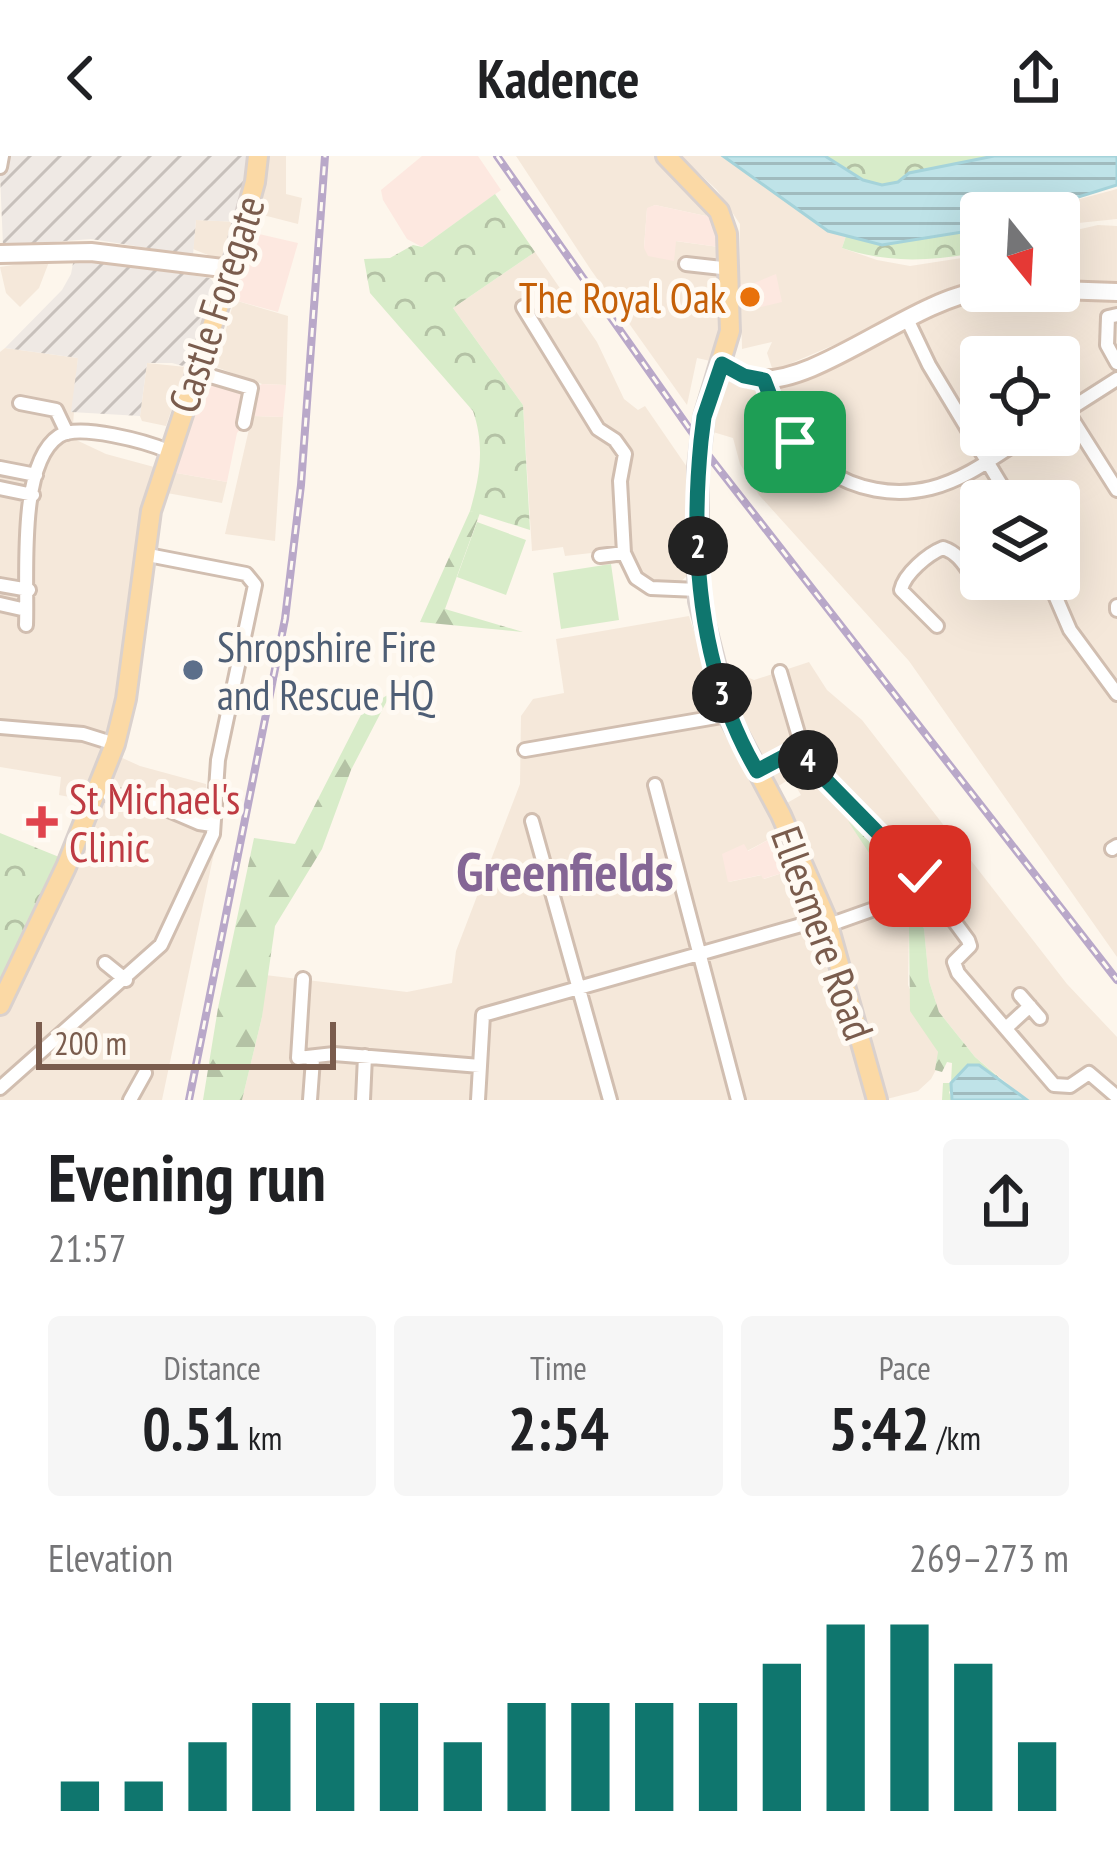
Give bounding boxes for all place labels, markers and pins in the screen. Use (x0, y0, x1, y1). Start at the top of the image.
place label: The Royal Oak (519, 270, 726, 325)
marker: The Royal Oak (737, 284, 763, 310)
pin (744, 391, 846, 493)
pin: 2 (668, 516, 728, 576)
place label: Shropshire Fire and Rescue HQ (217, 619, 436, 722)
marker: Shropshire Fire and Rescue HQ (180, 657, 206, 683)
pin: 3 (692, 663, 752, 723)
pin: 4 (778, 730, 838, 790)
place label: St Michael's Clinic (69, 771, 240, 874)
marker: St Michael's Clinic (26, 806, 58, 838)
pin (869, 825, 971, 927)

